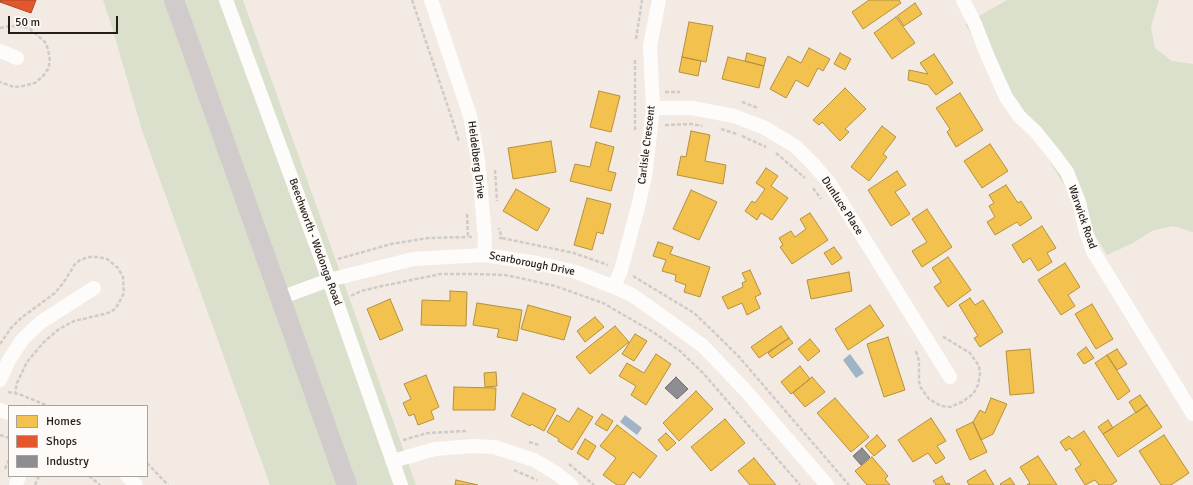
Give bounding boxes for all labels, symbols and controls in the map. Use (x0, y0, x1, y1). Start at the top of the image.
scale bar (10, 8, 120, 34)
text: 50 m (15, 15, 40, 30)
street label: Carlisle Crescent (636, 105, 658, 185)
street label: Heidelberg Drive (465, 120, 487, 200)
street label: Dunluce Place (818, 174, 866, 238)
street label: Beechworth - Wodonga Road (286, 177, 344, 307)
street label: Warwick Road (1065, 183, 1099, 251)
street label: Scarborough Drive (488, 249, 576, 279)
legend (8, 405, 148, 477)
text: Homes (46, 414, 81, 429)
text: Shops (46, 434, 77, 449)
text: Industry (46, 454, 89, 469)

